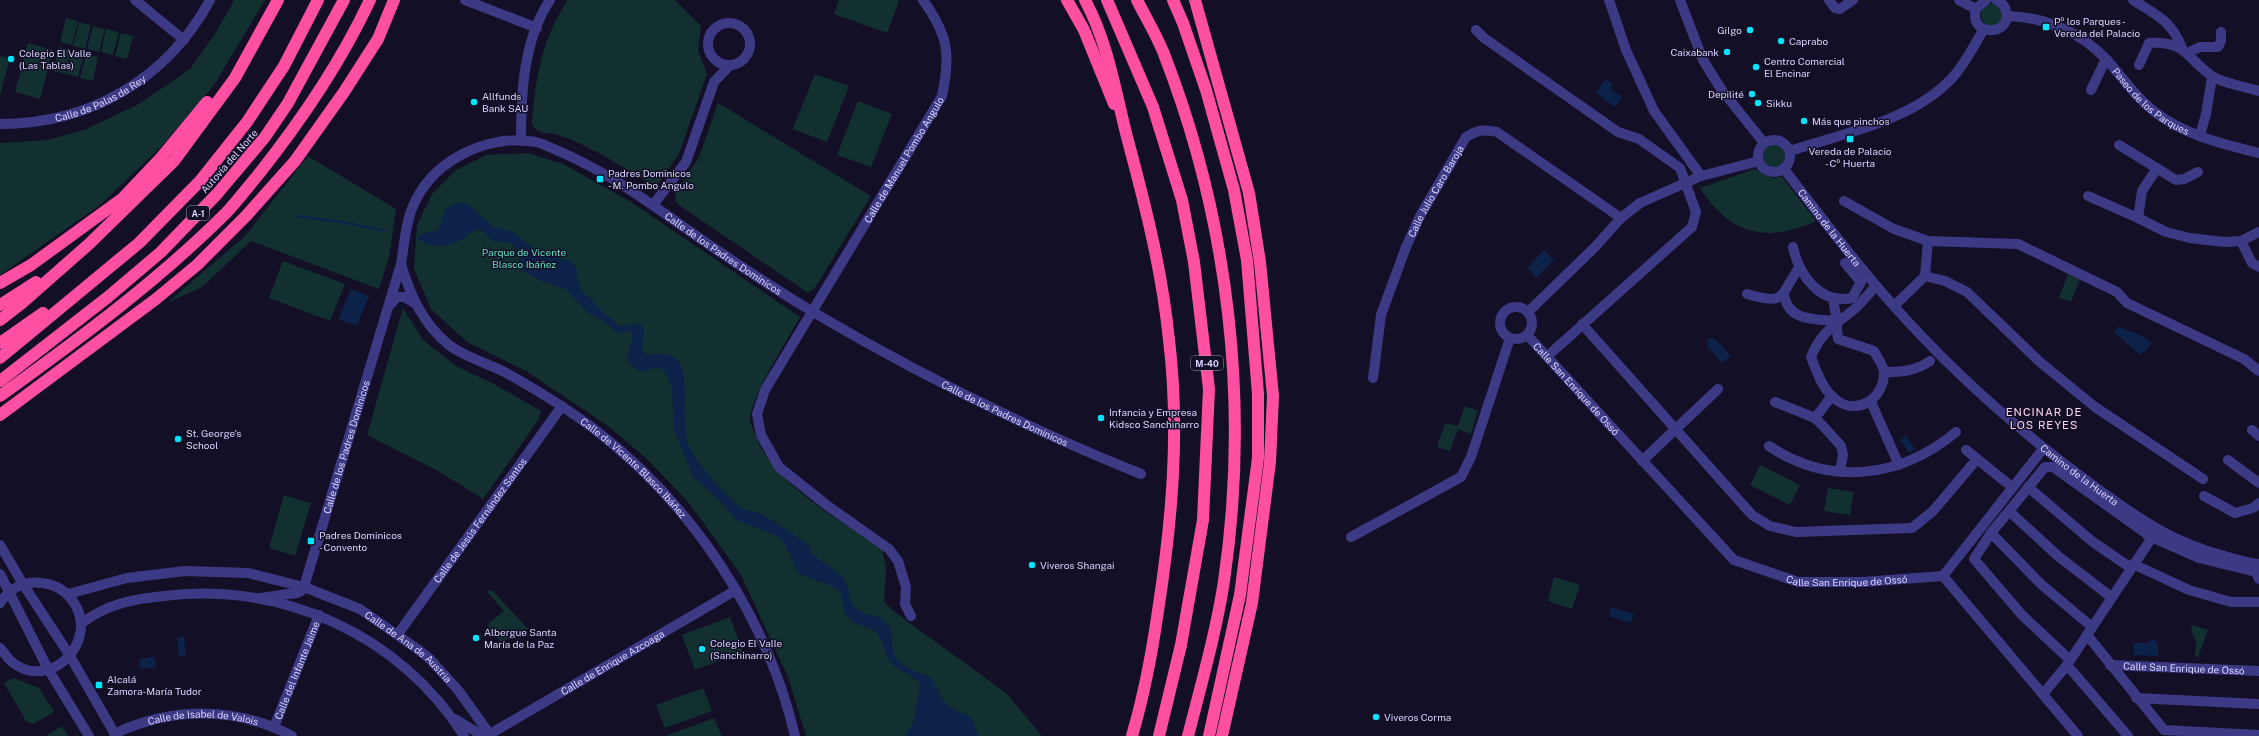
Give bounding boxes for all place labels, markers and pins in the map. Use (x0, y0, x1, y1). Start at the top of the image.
place label: Pº los Parques - Vereda del Palacio (2054, 15, 2140, 39)
marker: Pº los Parques - Vereda del Palacio (2041, 22, 2051, 32)
place label: Gilgo (1717, 24, 1742, 36)
marker: Gilgo (1745, 25, 1755, 35)
place label: Caprabo (1789, 35, 1829, 47)
marker: Caprabo (1776, 36, 1786, 46)
place label: Caixabank (1670, 46, 1719, 58)
place label: Colegio El Valle (Las Tablas) (19, 47, 91, 71)
marker: Caixabank (1722, 47, 1732, 57)
marker: Colegio El Valle (Las Tablas) (6, 54, 16, 64)
place label: Centro Comercial El Encinar (1764, 55, 1845, 79)
marker: Centro Comercial El Encinar (1751, 62, 1761, 72)
place label: Depilité (1708, 88, 1744, 100)
marker: Depilité (1747, 89, 1757, 99)
place label: Allfunds Bank SAU (482, 90, 528, 114)
marker: Allfunds Bank SAU (469, 97, 479, 107)
place label: Sikku (1766, 97, 1792, 109)
marker: Sikku (1753, 98, 1763, 108)
place label: Más que pinchos (1812, 115, 1890, 127)
marker: Más que pinchos (1799, 116, 1809, 126)
marker: Vereda de Palacio - Cº Huerta (1845, 134, 1855, 144)
place label: Vereda de Palacio - Cº Huerta (1808, 145, 1892, 169)
place label: Padres Dominicos - M. Pombo Angulo (608, 167, 694, 191)
marker: Padres Dominicos - M. Pombo Angulo (595, 174, 605, 184)
place label: Infancia y Empresa Kidsco Sanchinarro (1109, 406, 1199, 430)
marker: Infancia y Empresa Kidsco Sanchinarro (1096, 413, 1106, 423)
place label: St. George's School (186, 427, 241, 451)
marker: St. George's School (173, 434, 183, 444)
place label: Padres Dominicos - Convento (319, 529, 402, 553)
marker: Padres Dominicos - Convento (306, 536, 316, 546)
place label: Viveros Shangai (1040, 559, 1115, 571)
marker: Viveros Shangai (1027, 560, 1037, 570)
place label: Albergue Santa María de la Paz (484, 626, 557, 650)
marker: Albergue Santa María de la Paz (471, 633, 481, 643)
place label: Colegio El Valle (Sanchinarro) (710, 637, 782, 661)
marker: Colegio El Valle (Sanchinarro) (697, 644, 707, 654)
place label: Alcalá Zamora-María Tudor (107, 673, 202, 697)
marker: Alcalá Zamora-María Tudor (94, 680, 104, 690)
place label: Viveros Corma (1384, 711, 1451, 723)
marker: Viveros Corma (1371, 712, 1381, 722)

